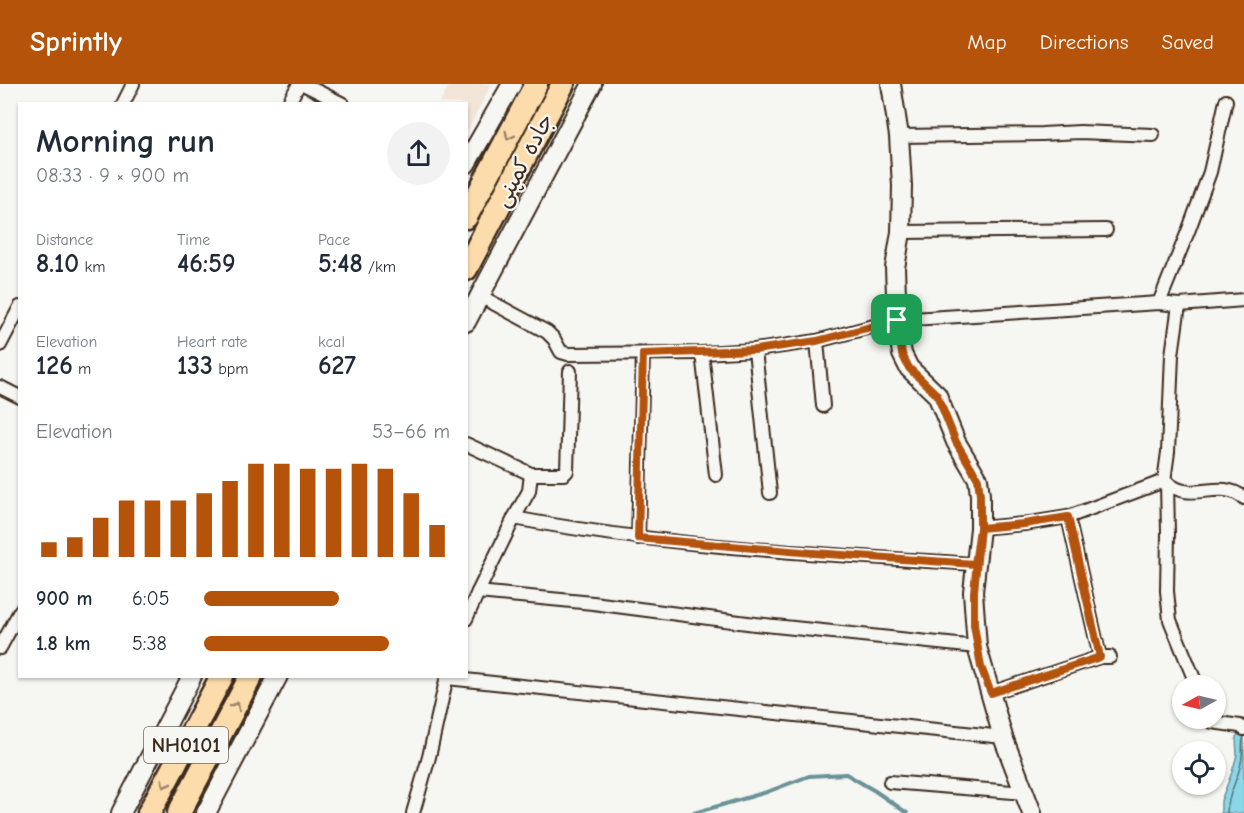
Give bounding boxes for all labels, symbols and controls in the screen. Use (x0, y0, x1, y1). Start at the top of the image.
text: Sprintly (30, 26, 122, 58)
text: Map (967, 30, 1007, 54)
text: Directions (1040, 30, 1129, 54)
text: Saved (1162, 30, 1214, 54)
street label: جاده کمپنی (489, 109, 560, 212)
text: Morning run (36, 122, 215, 160)
button: share (387, 122, 450, 185)
one-way arrow (505, 130, 517, 141)
text: 08:33 · 9 × 900 m (36, 164, 189, 187)
text: Distance (36, 231, 93, 249)
text: Time (177, 231, 210, 249)
text: Pace (318, 231, 350, 249)
text: 8.10 (36, 249, 79, 279)
text: 46:59 (177, 249, 236, 279)
text: 5:48 (318, 249, 363, 279)
text: km (79, 258, 105, 276)
text: /km (363, 258, 396, 276)
pin (871, 294, 922, 345)
icon: arrive (880, 303, 913, 336)
text: Elevation (36, 333, 97, 351)
text: Heart rate (177, 333, 248, 351)
text: kcal (318, 333, 345, 351)
text: 126 (36, 351, 73, 381)
text: 133 (177, 351, 213, 381)
text: 627 (318, 351, 356, 381)
text: m (73, 360, 91, 378)
text: bpm (213, 360, 249, 378)
text: Elevation (36, 420, 113, 443)
text: 53–66 m (372, 420, 450, 443)
text: 900 m (36, 587, 92, 610)
text: 6:05 (132, 587, 169, 610)
text: 1.8 km (36, 632, 91, 655)
text: 5:38 (132, 632, 167, 655)
north arrow (1172, 675, 1226, 729)
map controls (1172, 675, 1226, 795)
one-way arrow (228, 701, 240, 712)
road number: NH0101 (144, 727, 228, 763)
button: locate (1172, 741, 1226, 795)
one-way arrow (161, 777, 172, 788)

